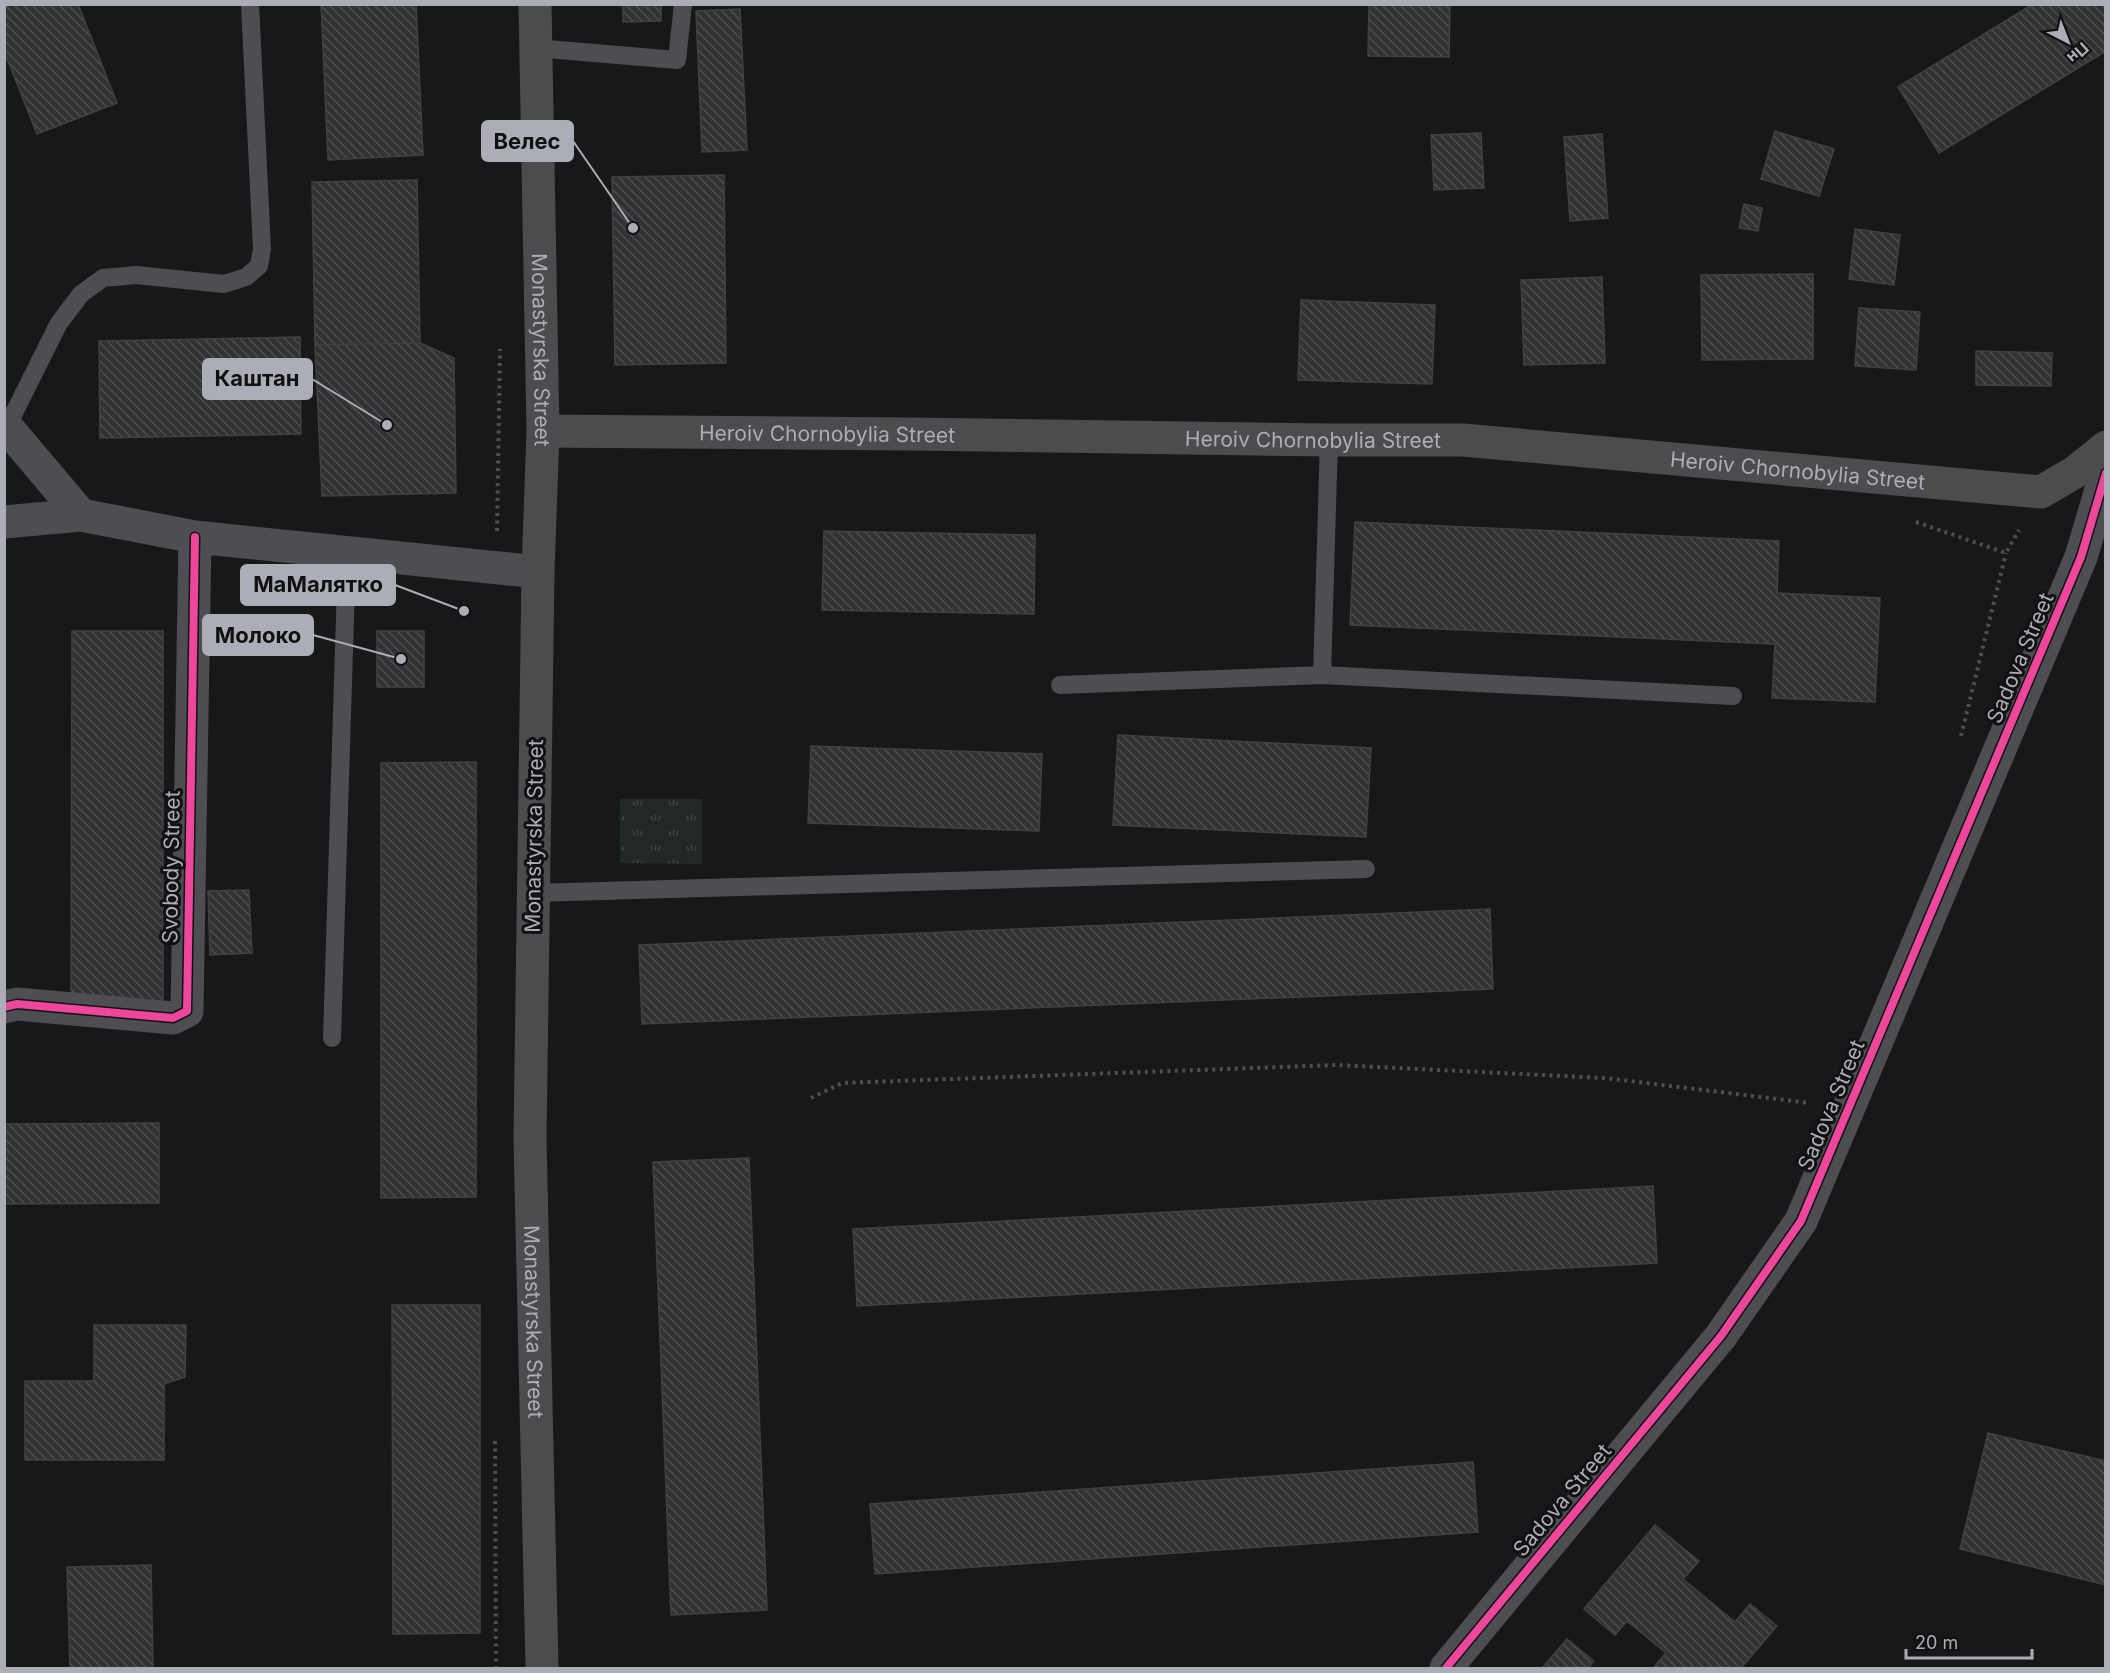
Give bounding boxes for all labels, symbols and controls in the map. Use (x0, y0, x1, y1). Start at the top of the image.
north arrow (2038, 12, 2098, 72)
text: Пн (2063, 38, 2093, 68)
callout: Велес (482, 121, 573, 161)
text: Велес (494, 128, 561, 154)
street label: Monastyrska Street (527, 253, 556, 447)
callout: Каштан (203, 359, 312, 399)
text: Каштан (215, 365, 299, 391)
street label: Heroiv Chornobylia Street (699, 420, 955, 447)
street label: Heroiv Chornobylia Street (1185, 425, 1441, 453)
street label: Heroiv Chornobylia Street (1669, 446, 1926, 494)
callout: МаМалятко (241, 565, 395, 605)
text: МаМалятко (253, 571, 383, 597)
street label: Sadova Street (1981, 589, 2059, 727)
callout: Молоко (203, 615, 313, 655)
text: Молоко (215, 622, 301, 648)
street label: Monastyrska Street (520, 739, 548, 933)
street label: Svobody Street (157, 790, 185, 944)
street label: Sadova Street (1792, 1036, 1870, 1174)
street label: Monastyrska Street (519, 1225, 549, 1419)
street label: Sadova Street (1508, 1439, 1616, 1561)
scale bar (1906, 1622, 2032, 1660)
text: 20 m (1915, 1632, 1958, 1653)

